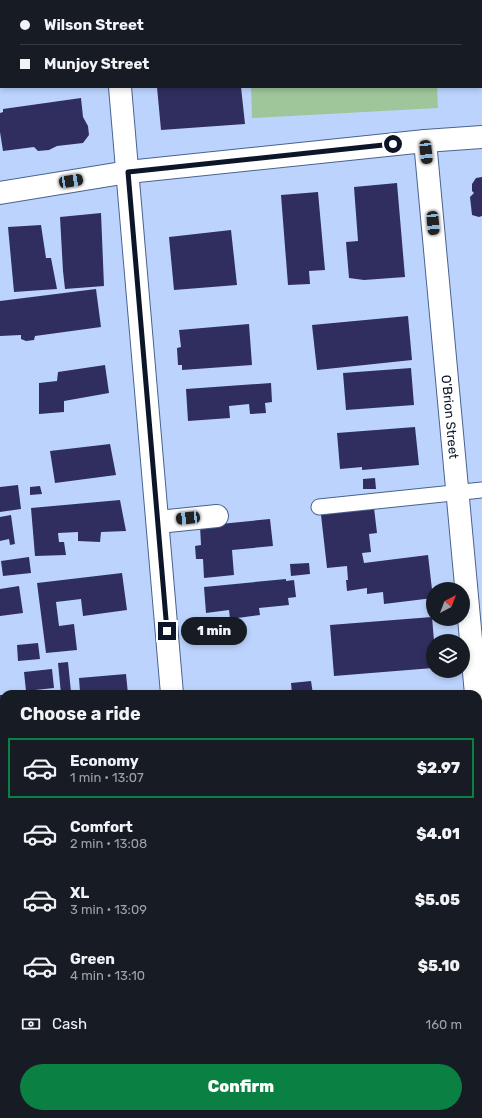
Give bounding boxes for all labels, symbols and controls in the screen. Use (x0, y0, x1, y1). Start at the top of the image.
text: Wilson Street (44, 16, 144, 34)
text: Munjoy Street (44, 55, 149, 73)
route start (384, 135, 402, 153)
car (419, 139, 433, 165)
car (58, 173, 84, 189)
car (426, 211, 440, 235)
street label: O'Brion Street (439, 374, 462, 460)
car (175, 511, 201, 525)
north arrow (426, 582, 470, 626)
map controls (426, 582, 470, 678)
callout: 1 min (181, 617, 247, 645)
route end (158, 622, 176, 640)
text: 1 min (197, 623, 231, 638)
button: layers (426, 634, 470, 678)
text: Choose a ride (20, 703, 141, 725)
icon: car (22, 750, 58, 786)
text: Economy (70, 752, 139, 770)
text: $2.97 (417, 759, 460, 777)
text: 1 min · 13:07 (70, 770, 144, 785)
icon: car (22, 816, 58, 852)
text: Comfort (70, 818, 133, 836)
text: $4.01 (416, 825, 460, 843)
text: 2 min · 13:08 (70, 836, 147, 851)
icon: car (22, 882, 58, 918)
text: XL (70, 884, 89, 902)
text: $5.05 (415, 891, 460, 909)
text: 3 min · 13:09 (70, 902, 147, 917)
icon: car (22, 948, 58, 984)
text: Green (70, 950, 115, 968)
text: $5.10 (418, 957, 460, 975)
text: 4 min · 13:10 (70, 968, 145, 983)
icon: cash (20, 1013, 42, 1035)
text: Cash (52, 1015, 87, 1033)
text: 160 m (426, 1017, 462, 1032)
button: Confirm (20, 1064, 462, 1110)

